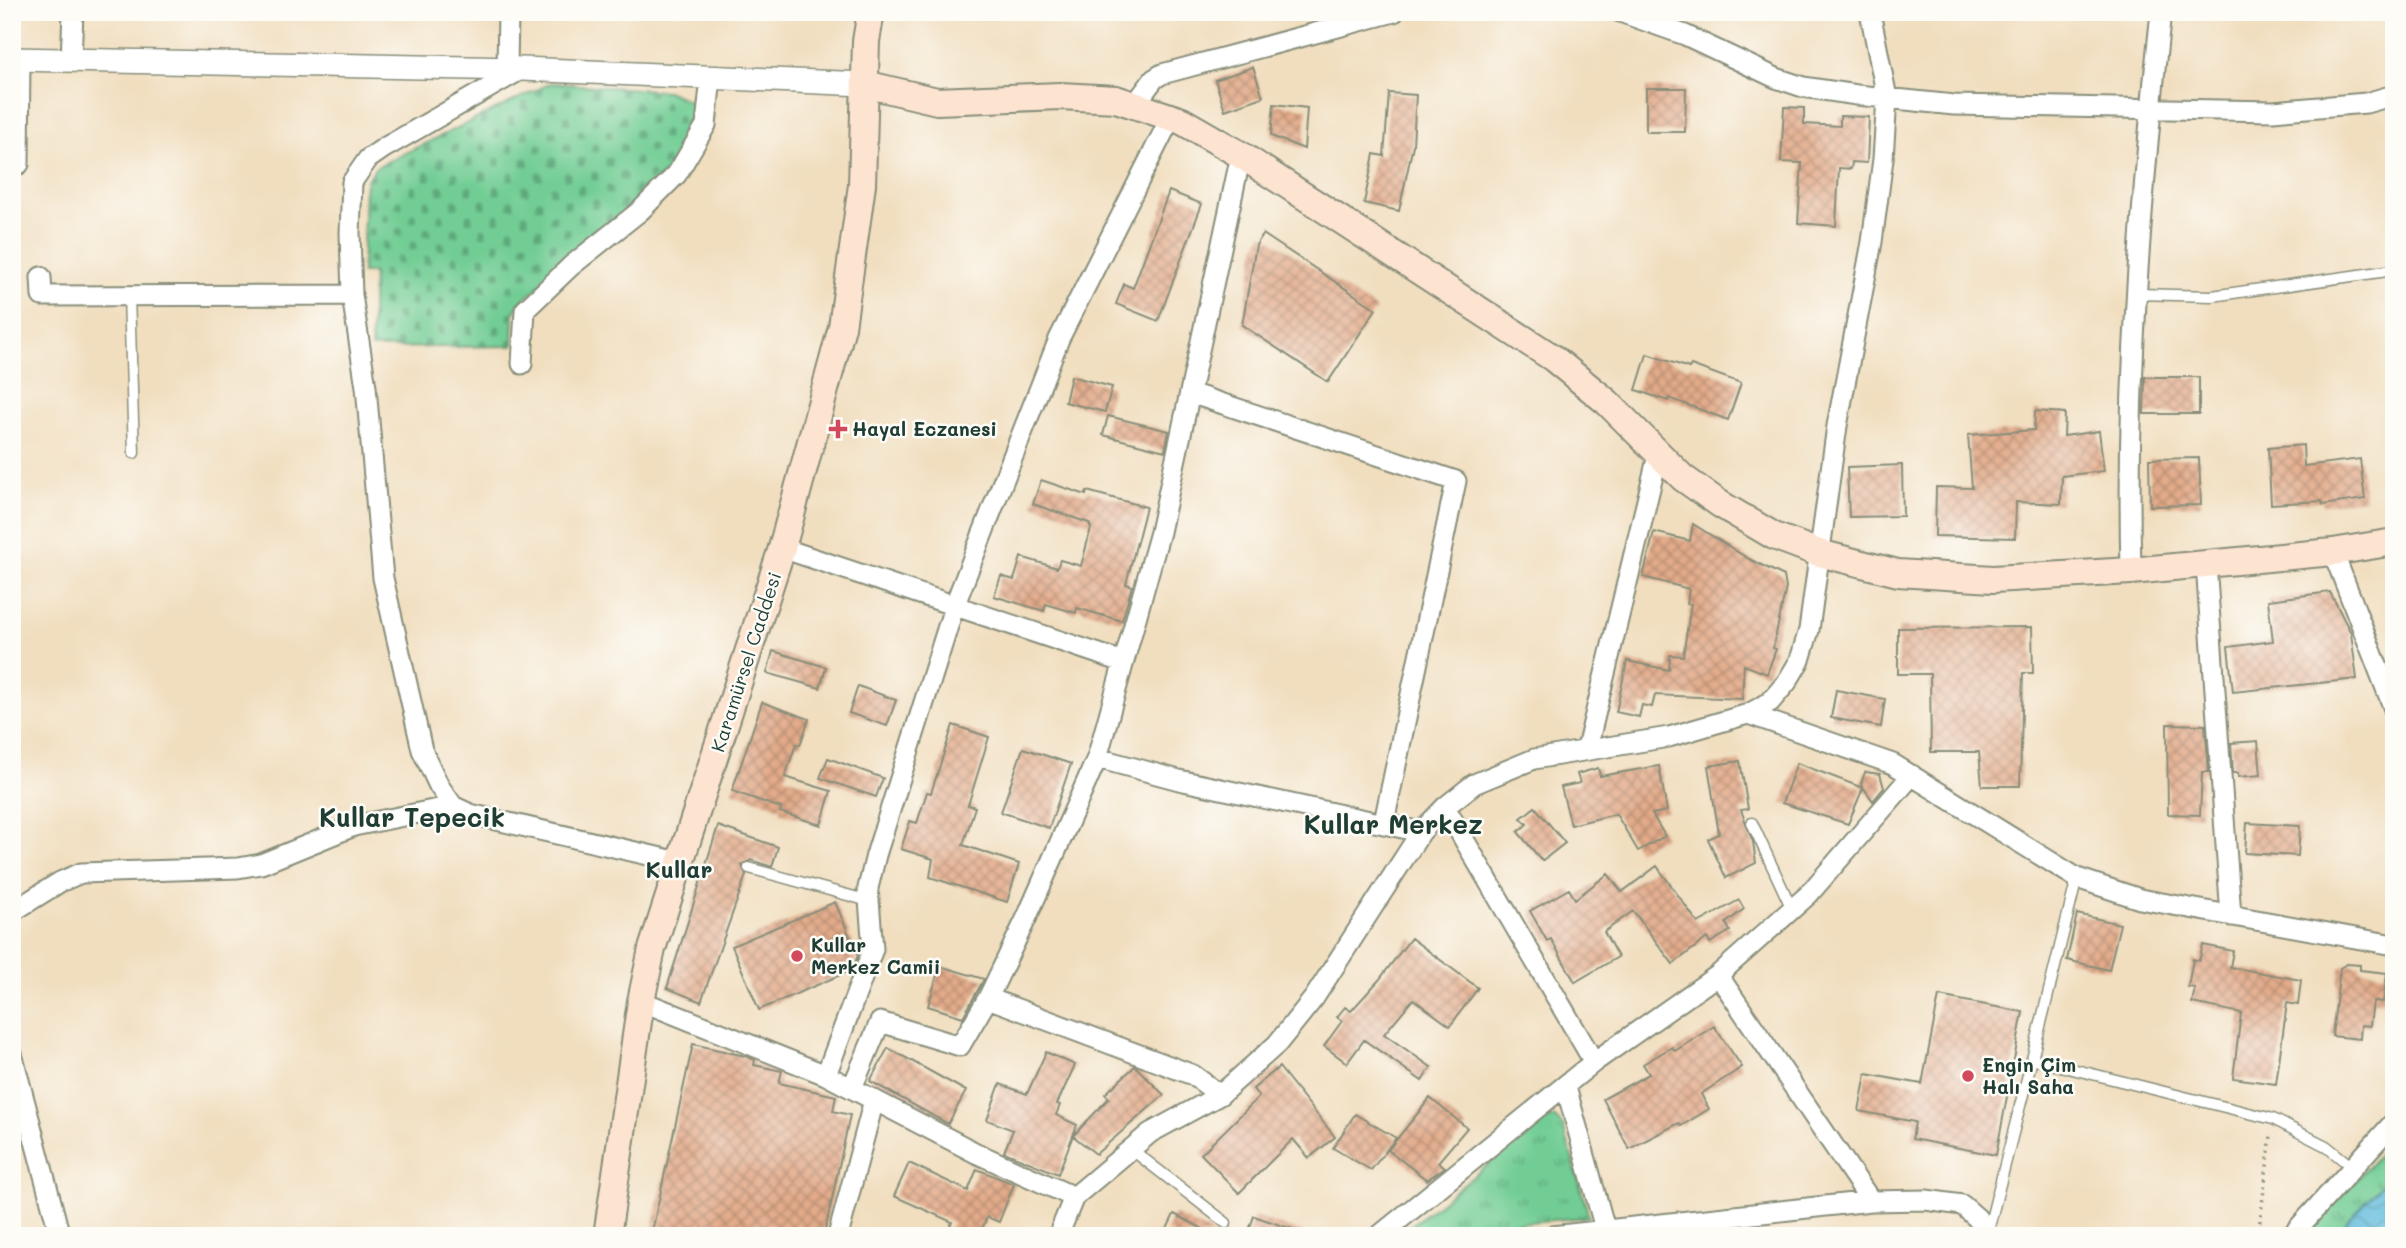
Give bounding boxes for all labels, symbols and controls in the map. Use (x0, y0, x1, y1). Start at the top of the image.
place label: Hayal Eczanesi (852, 416, 997, 441)
marker: Hayal Eczanesi (830, 421, 846, 437)
street label: Karamürsel Caddesi (705, 569, 786, 755)
district label: Kullar Tepecik (319, 800, 505, 834)
district label: Kullar Merkez (1303, 807, 1483, 841)
district label: Kullar (646, 854, 712, 884)
place label: Kullar Merkez Camii (811, 932, 940, 979)
marker: Kullar Merkez Camii (789, 948, 805, 964)
place label: Engin Çim Halı Saha (1982, 1052, 2076, 1099)
marker: Engin Çim Halı Saha (1960, 1068, 1976, 1084)

